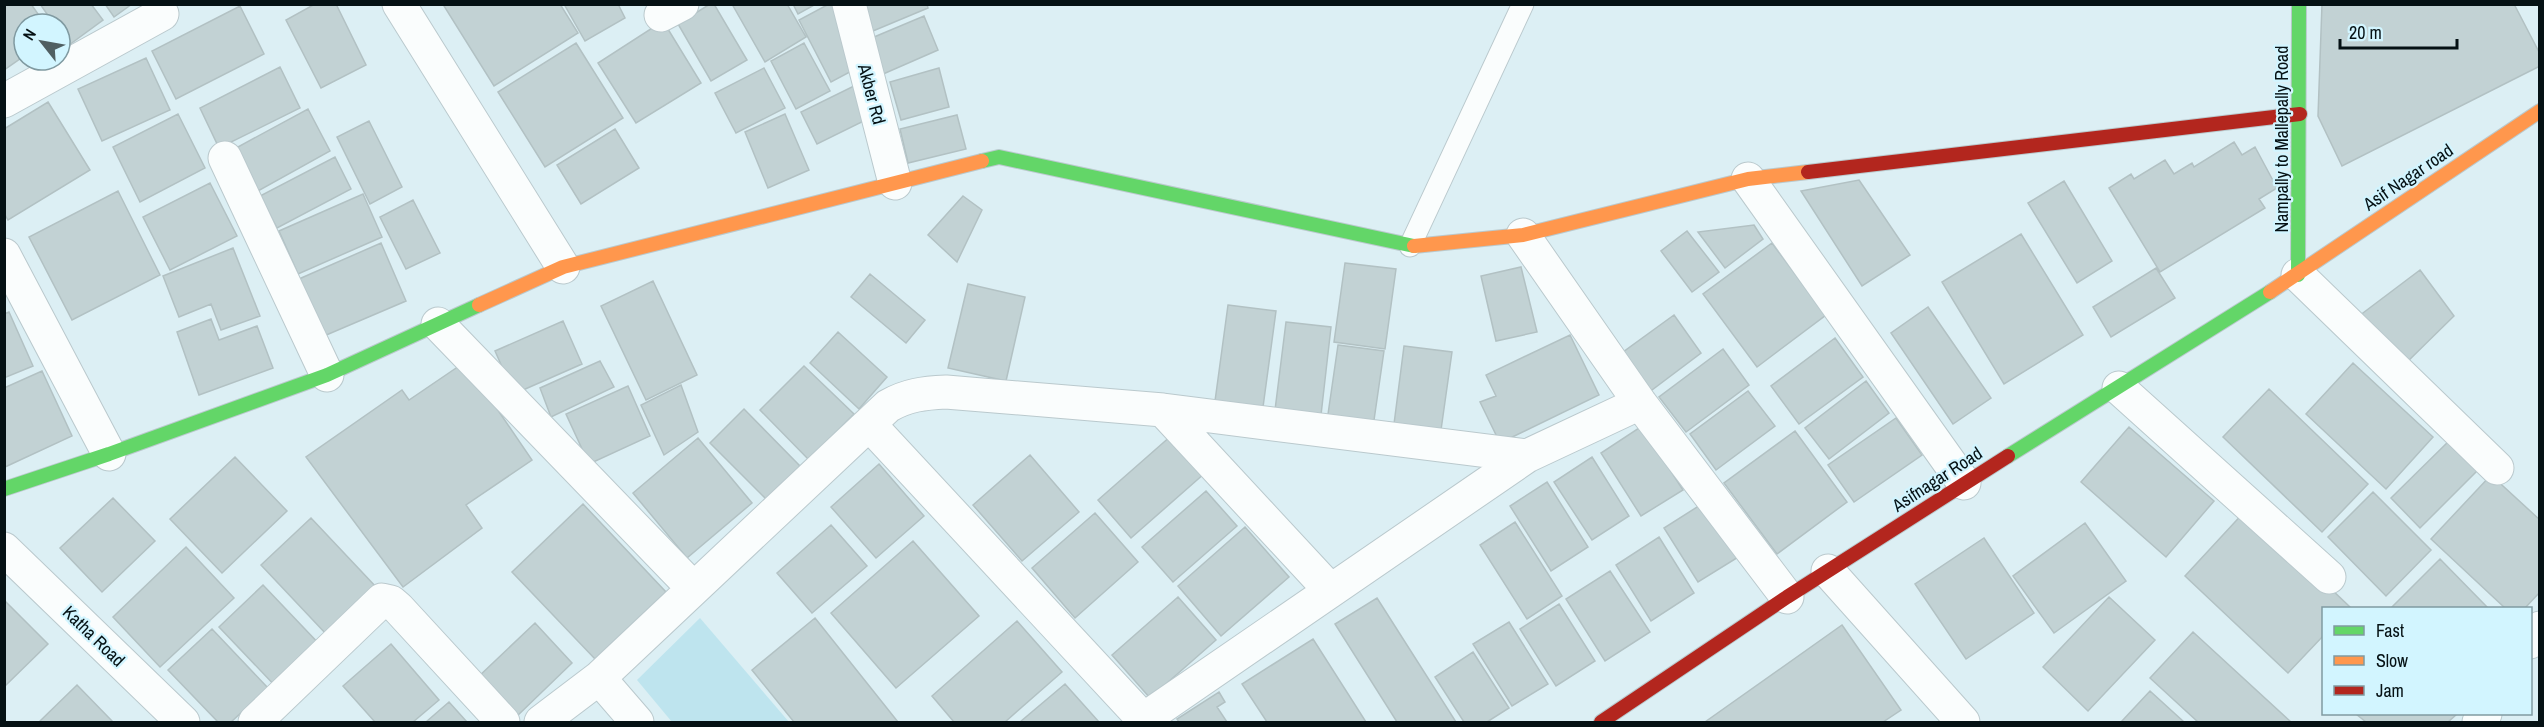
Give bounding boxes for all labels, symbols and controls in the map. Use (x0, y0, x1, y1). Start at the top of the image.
north arrow (12, 12, 72, 72)
scale bar (2340, 12, 2457, 50)
text: 20 m (2349, 20, 2382, 45)
text: N (17, 25, 41, 44)
street label: Nampally to Mallepally Road (2269, 45, 2294, 233)
street label: Akber Rd (852, 60, 892, 127)
street label: Asif Nagar road (2357, 138, 2458, 217)
street label: Asifnagar Road (1886, 441, 1987, 518)
street label: Katha Road (57, 600, 131, 672)
legend (2322, 607, 2532, 715)
text: Fast (2376, 618, 2404, 643)
text: Slow (2376, 648, 2408, 673)
text: Jam (2376, 678, 2404, 703)

